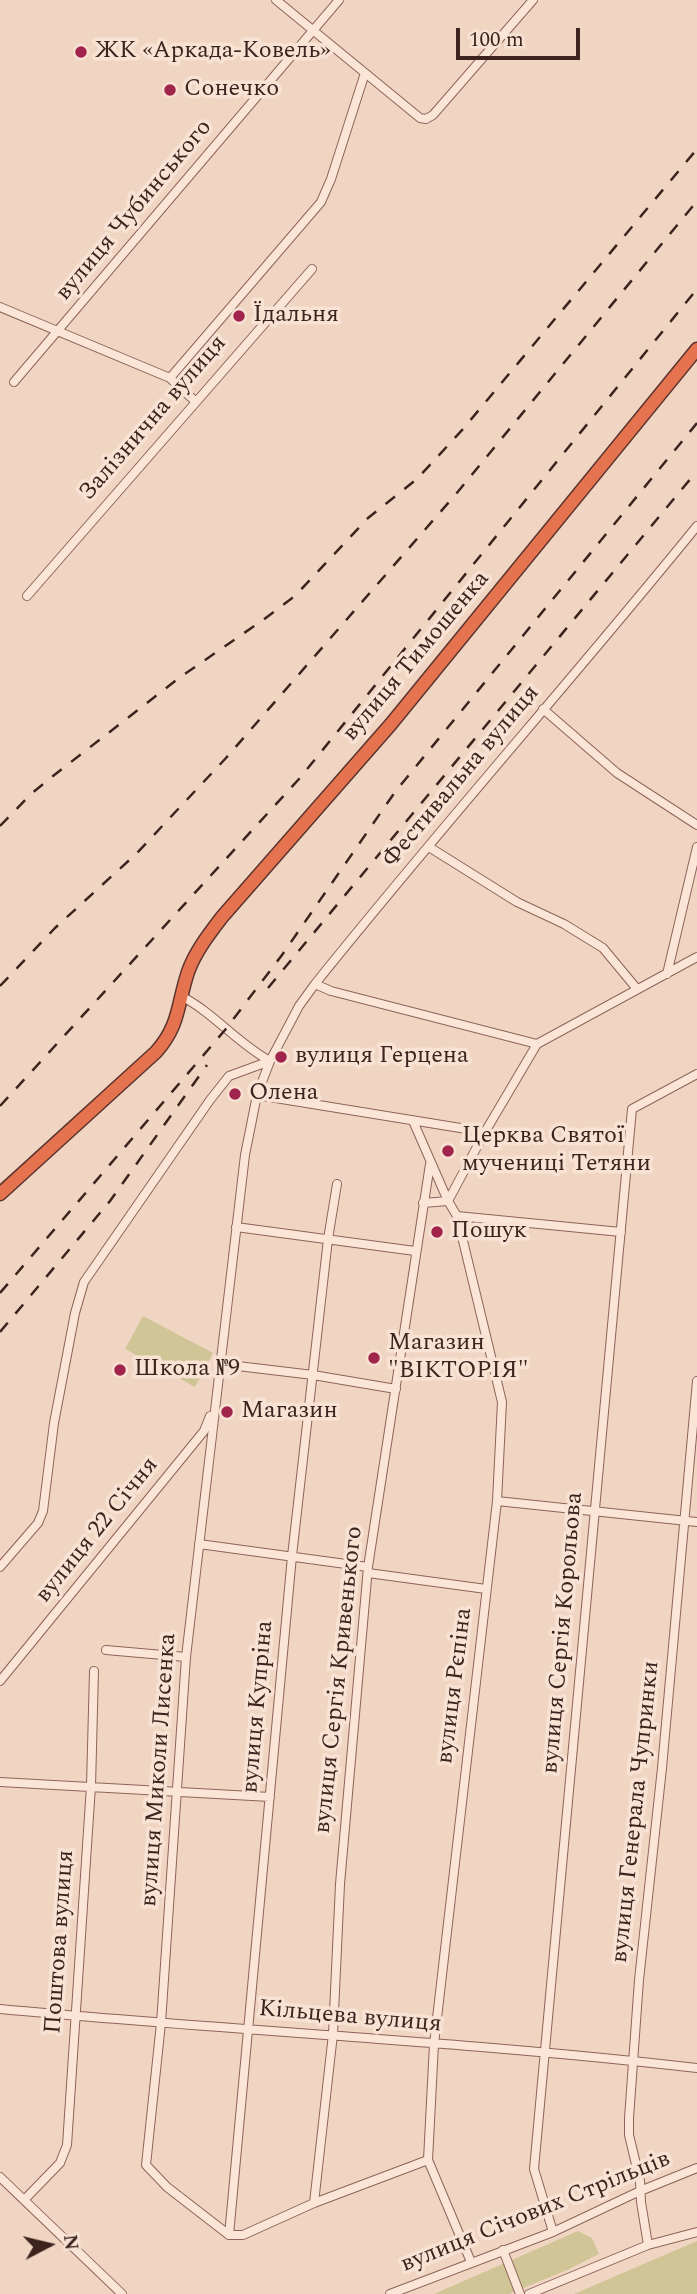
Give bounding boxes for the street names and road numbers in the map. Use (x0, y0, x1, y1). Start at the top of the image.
street label: вулиця Чубинського (51, 114, 219, 308)
street label: Залізнична вулиця (74, 330, 234, 508)
street label: вулиця Тимошенка (337, 566, 497, 748)
street label: Фестивальна вулиця (377, 680, 547, 874)
street label: вулиця 22 Січня (30, 1452, 166, 1610)
street label: вулиця Сергія Корольова (537, 1491, 591, 1775)
street label: вулиця Сергія Кривенького (310, 1525, 370, 1835)
street label: вулиця Рєпіна (432, 1606, 480, 1766)
street label: вулиця Купріна (237, 1620, 281, 1794)
street label: вулиця Миколи Лисенка (136, 1632, 184, 1908)
street label: вулиця Генерала Чупринки (607, 1660, 667, 1964)
street label: Поштова вулиця (40, 1849, 82, 2035)
street label: Кільцева вулиця (257, 1996, 443, 2040)
street label: вулиця Січових Стрільців (397, 2146, 675, 2280)

